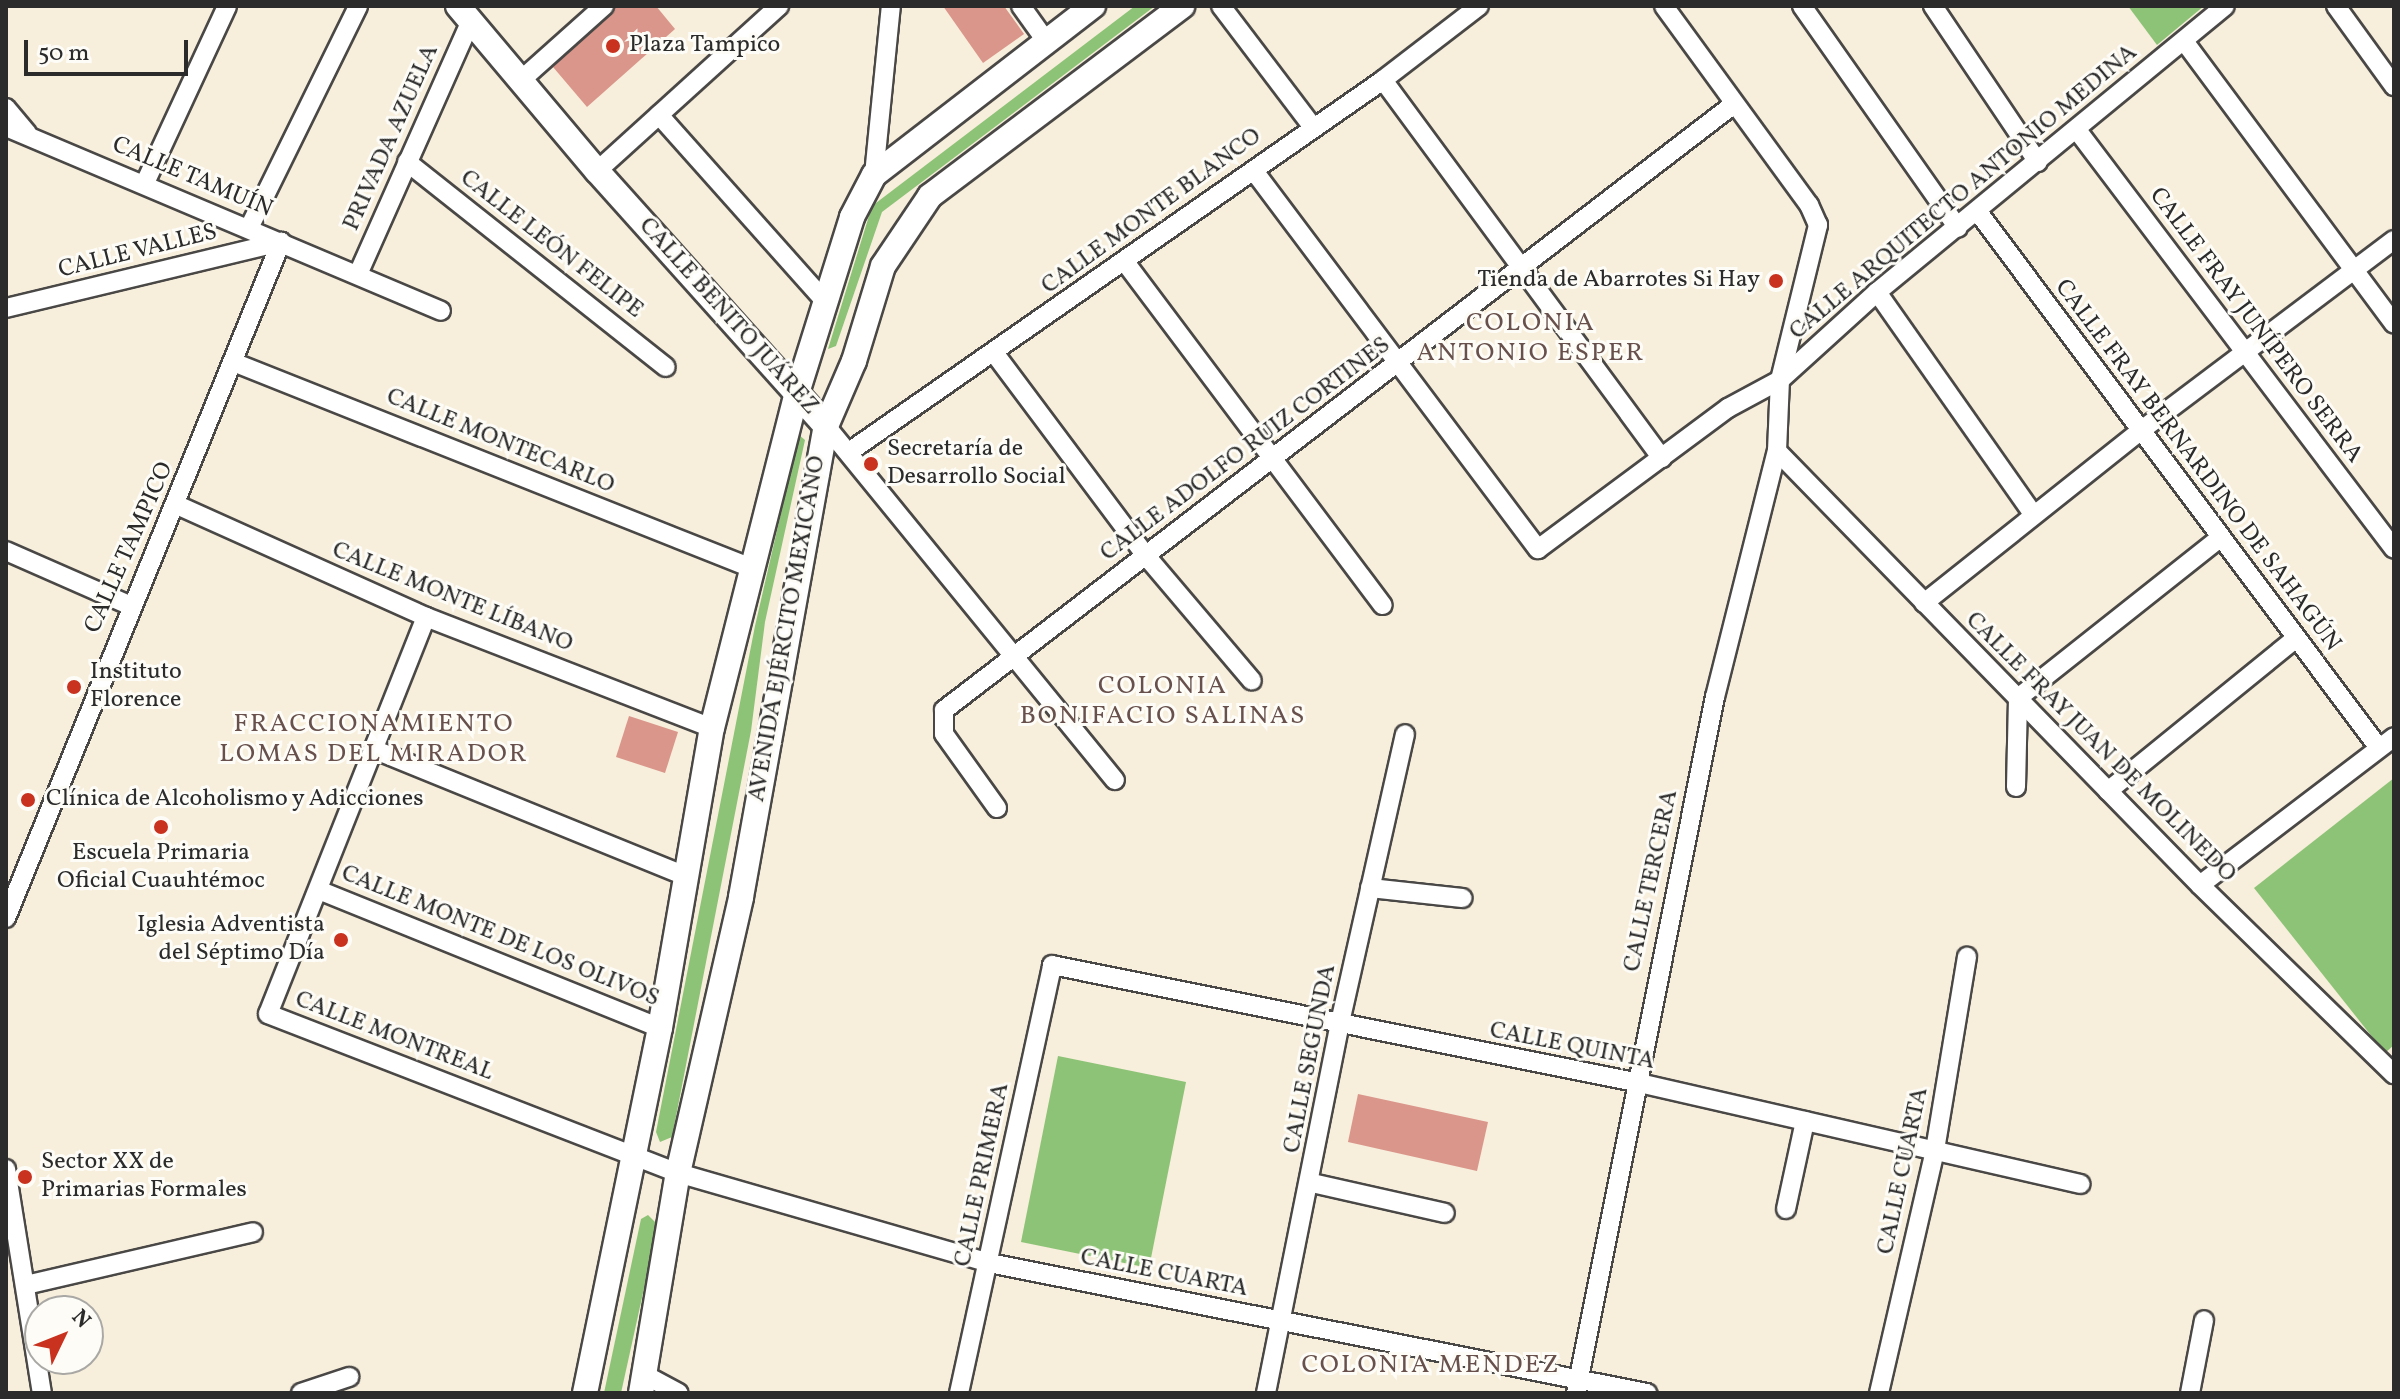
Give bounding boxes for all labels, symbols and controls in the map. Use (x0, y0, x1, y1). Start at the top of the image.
scale bar (28, 24, 192, 74)
place label: Plaza Tampico (629, 32, 781, 60)
text: 50 m (38, 37, 90, 71)
marker: Plaza Tampico (604, 37, 622, 55)
street label: CALLE ARQUITECTO ANTONIO MEDINA (1784, 39, 2144, 347)
street label: PRIVADA AZUELA (338, 40, 446, 236)
street label: CALLE MONTE BLANCO (1037, 123, 1267, 301)
street label: CALLE TAMUÍN (107, 131, 277, 225)
street label: CALLE LEÓN FELIPE (454, 165, 648, 325)
street label: CALLE FRAY JUNÍPERO SERRA (2142, 182, 2368, 470)
street label: CALLE BENITO JUÁREZ (632, 212, 824, 422)
street label: CALLE VALLES (56, 218, 220, 286)
place label: Tienda de Abarrotes Si Hay (1477, 267, 1760, 295)
marker: Tienda de Abarrotes Si Hay (1767, 272, 1785, 290)
street label: CALLE FRAY BERNARDINO DE SAHAGÚN (2048, 274, 2346, 658)
district label: COLONIA ANTONIO ESPER (1417, 308, 1645, 370)
street label: CALLE ADOLFO RUIZ CORTINES (1095, 332, 1397, 568)
street label: CALLE MONTECARLO (382, 383, 618, 501)
place label: Secretaría de Desarrollo Social (887, 436, 1066, 492)
street label: AVENIDA EJÉRCITO MEXICANO (743, 454, 833, 804)
marker: Secretaría de Desarrollo Social (862, 455, 880, 473)
street label: CALLE TAMPICO (79, 458, 181, 638)
street label: CALLE MONTE LÍBANO (327, 537, 577, 659)
street label: CALLE FRAY JUAN DE MOLINEDO (1958, 606, 2242, 890)
place label: Instituto Florence (90, 659, 182, 715)
district label: COLONIA BONIFACIO SALINAS (1020, 671, 1306, 732)
marker: Instituto Florence (65, 678, 83, 696)
district label: FRACCIONAMIENTO LOMAS DEL MIRADOR (219, 709, 529, 770)
place label: Clínica de Alcoholismo y Adicciones (46, 786, 425, 814)
street label: CALLE TERCERA (1619, 787, 1685, 975)
marker: Clínica de Alcoholismo y Adicciones (17, 789, 39, 811)
marker: Escuela Primaria Oficial Cuauhtémoc (152, 818, 170, 836)
place label: Escuela Primaria Oficial Cuauhtémoc (57, 840, 265, 896)
street label: CALLE MONTE DE LOS OLIVOS (337, 860, 663, 1014)
place label: Iglesia Adventista del Séptimo Día (137, 912, 325, 968)
marker: Iglesia Adventista del Séptimo Día (332, 931, 350, 949)
street label: CALLE SEGUNDA (1279, 962, 1343, 1156)
street label: CALLE MONTREAL (291, 986, 497, 1088)
street label: CALLE QUINTA (1487, 1017, 1657, 1077)
street label: CALLE PRIMERA (949, 1080, 1017, 1270)
street label: CALLE CUARTA (1872, 1085, 1936, 1257)
place label: Sector XX de Primarias Formales (41, 1149, 247, 1205)
marker: Sector XX de Primarias Formales (16, 1168, 34, 1186)
street label: CALLE CUARTA (1078, 1244, 1250, 1304)
north arrow (24, 1295, 104, 1375)
text: N (64, 1303, 97, 1336)
district label: COLONIA MENDEZ (1301, 1350, 1561, 1382)

